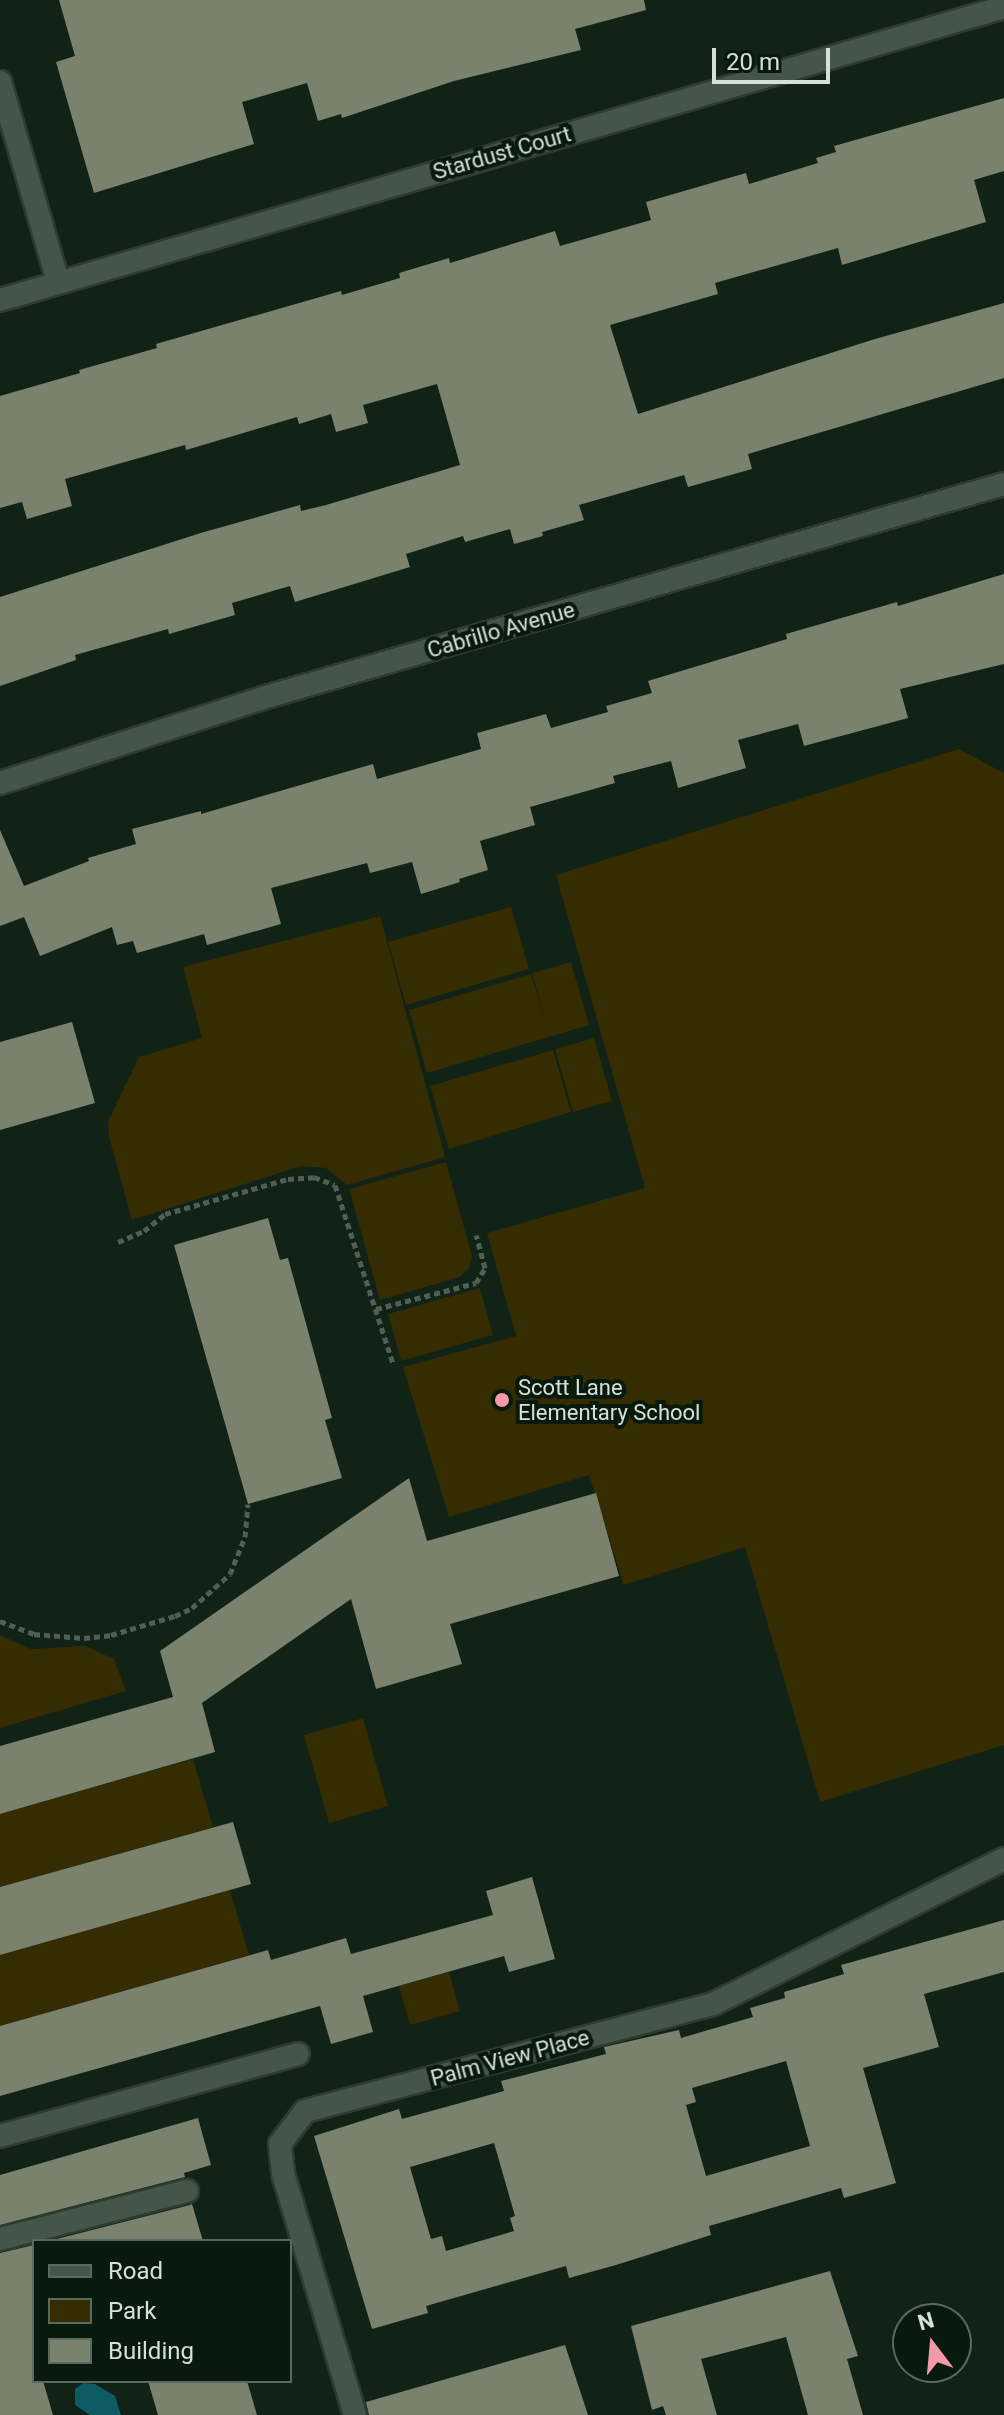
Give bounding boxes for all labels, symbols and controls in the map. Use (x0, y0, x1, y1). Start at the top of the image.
scale bar (716, 32, 834, 82)
text: 20 m (726, 48, 780, 76)
street label: Stardust Court (430, 121, 574, 185)
street label: Cabrillo Avenue (424, 596, 578, 664)
place label: Scott Lane Elementary School (518, 1374, 700, 1426)
marker: Scott Lane Elementary School (493, 1391, 511, 1409)
street label: Palm View Place (428, 2024, 592, 2092)
legend (32, 2239, 292, 2383)
text: Road (108, 2257, 163, 2285)
text: Park (108, 2297, 156, 2325)
north arrow (892, 2303, 972, 2383)
text: N (915, 2307, 937, 2336)
text: Building (108, 2337, 194, 2365)

